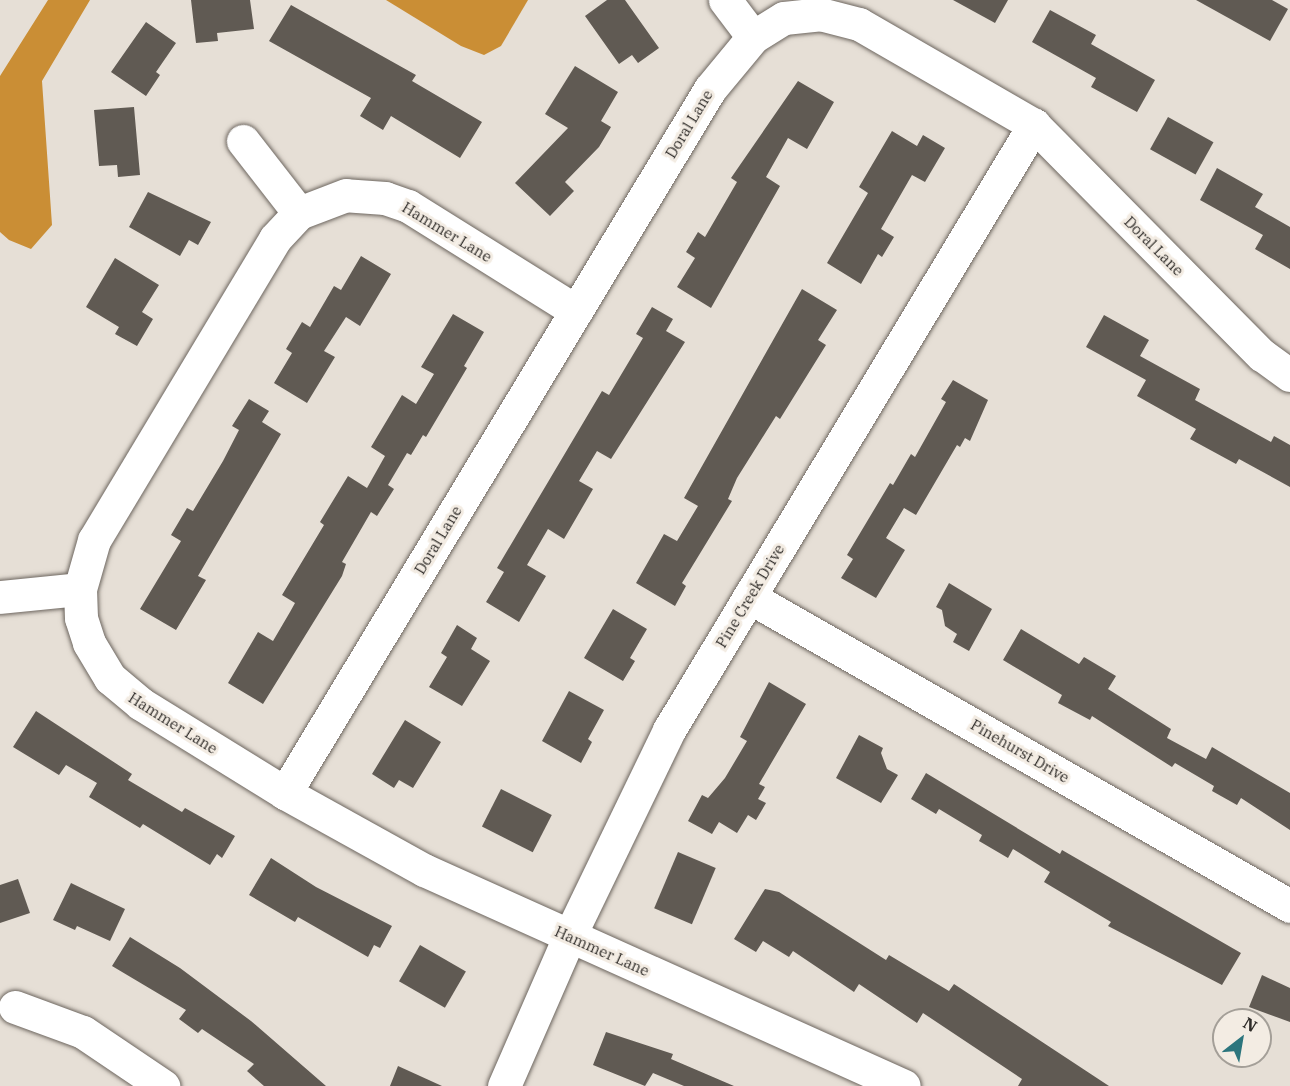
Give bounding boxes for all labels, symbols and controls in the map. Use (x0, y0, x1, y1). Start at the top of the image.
street label: Doral Lane (662, 87, 716, 161)
street label: Hammer Lane (399, 198, 495, 266)
street label: Doral Lane (1121, 213, 1187, 279)
street label: Doral Lane (411, 503, 465, 577)
street label: Pine Creek Drive (712, 541, 788, 651)
street label: Hammer Lane (125, 688, 221, 758)
street label: Pinehurst Drive (967, 715, 1073, 787)
street label: Hammer Lane (552, 922, 652, 980)
north arrow (1212, 1008, 1272, 1068)
text: N (1240, 1012, 1261, 1036)

